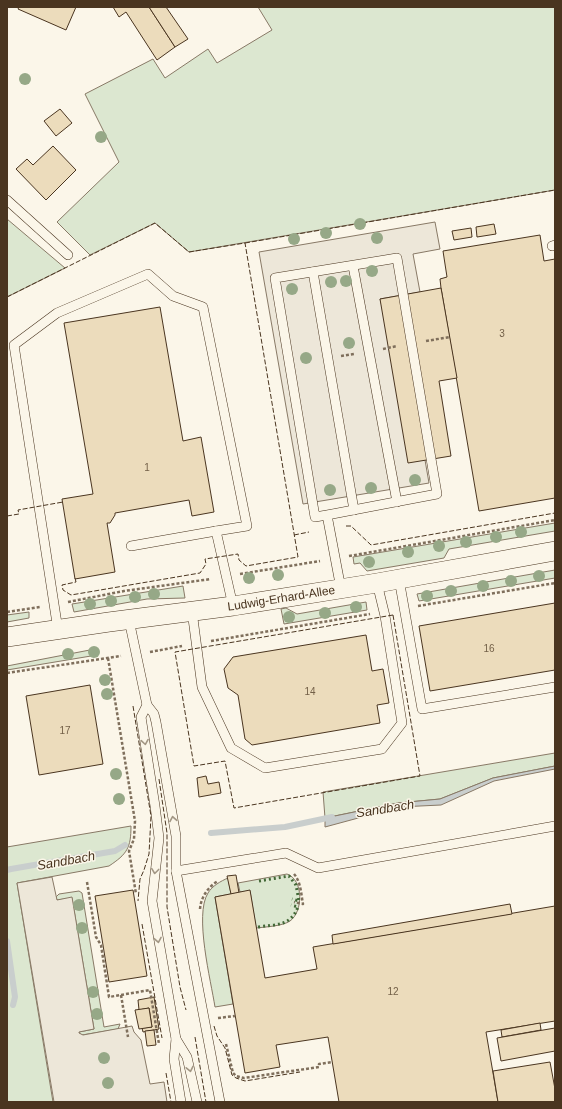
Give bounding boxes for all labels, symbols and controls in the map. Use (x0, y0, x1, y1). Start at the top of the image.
house number: 3 (499, 328, 505, 339)
house number: 1 (144, 462, 150, 473)
street label: Ludwig-Erhard-Allee (227, 583, 336, 614)
house number: 16 (483, 643, 495, 654)
house number: 14 (304, 686, 316, 697)
house number: 17 (59, 725, 71, 736)
one-way arrow (140, 739, 149, 745)
water label: Sandbach (355, 797, 415, 820)
one-way arrow (170, 816, 178, 822)
water label: Sandbach (36, 848, 96, 873)
one-way arrow (151, 867, 160, 874)
one-way arrow (154, 937, 162, 943)
house number: 12 (387, 986, 399, 997)
one-way arrow (185, 1066, 194, 1072)

